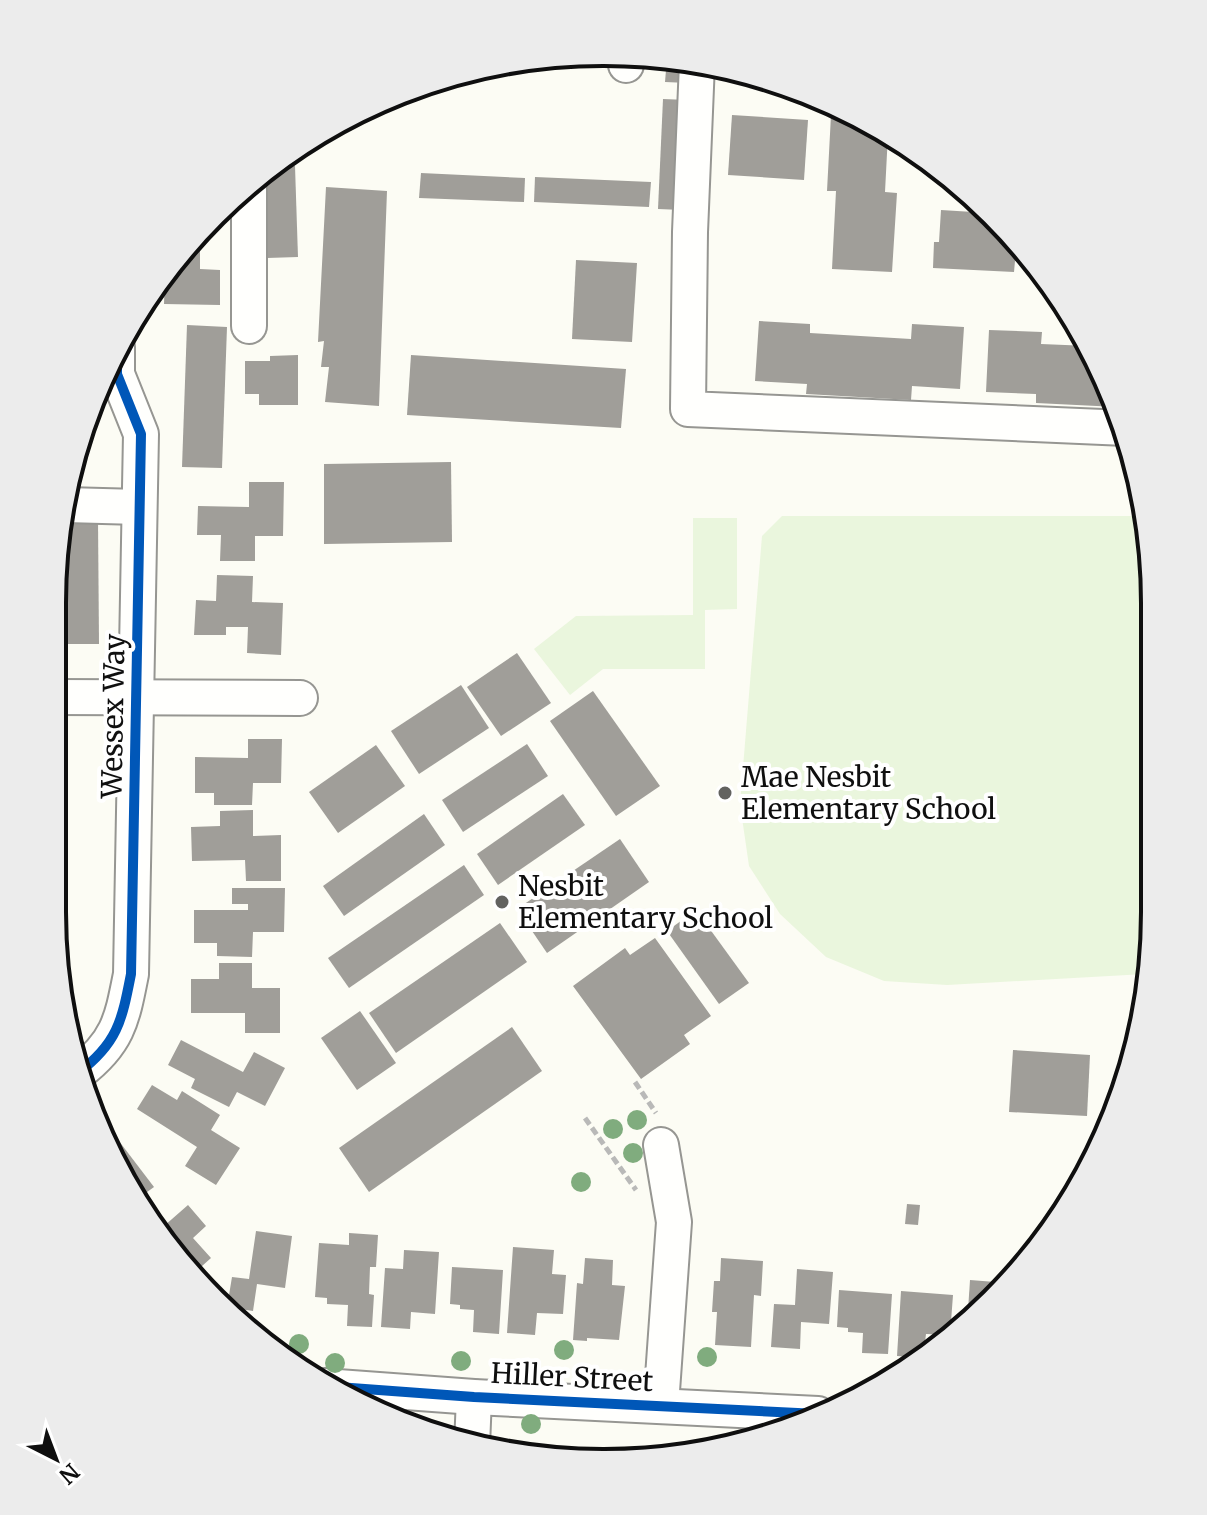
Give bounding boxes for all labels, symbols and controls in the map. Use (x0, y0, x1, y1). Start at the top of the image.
street label: Wessex Way (94, 633, 132, 800)
place label: Mae Nesbit Elementary School (741, 759, 996, 827)
marker: Mae Nesbit Elementary School (716, 784, 734, 802)
place label: Nesbit Elementary School (518, 868, 773, 936)
marker: Nesbit Elementary School (493, 893, 511, 911)
street label: Hiller Street (490, 1355, 654, 1399)
north arrow (16, 1419, 96, 1499)
text: N (53, 1458, 85, 1490)

